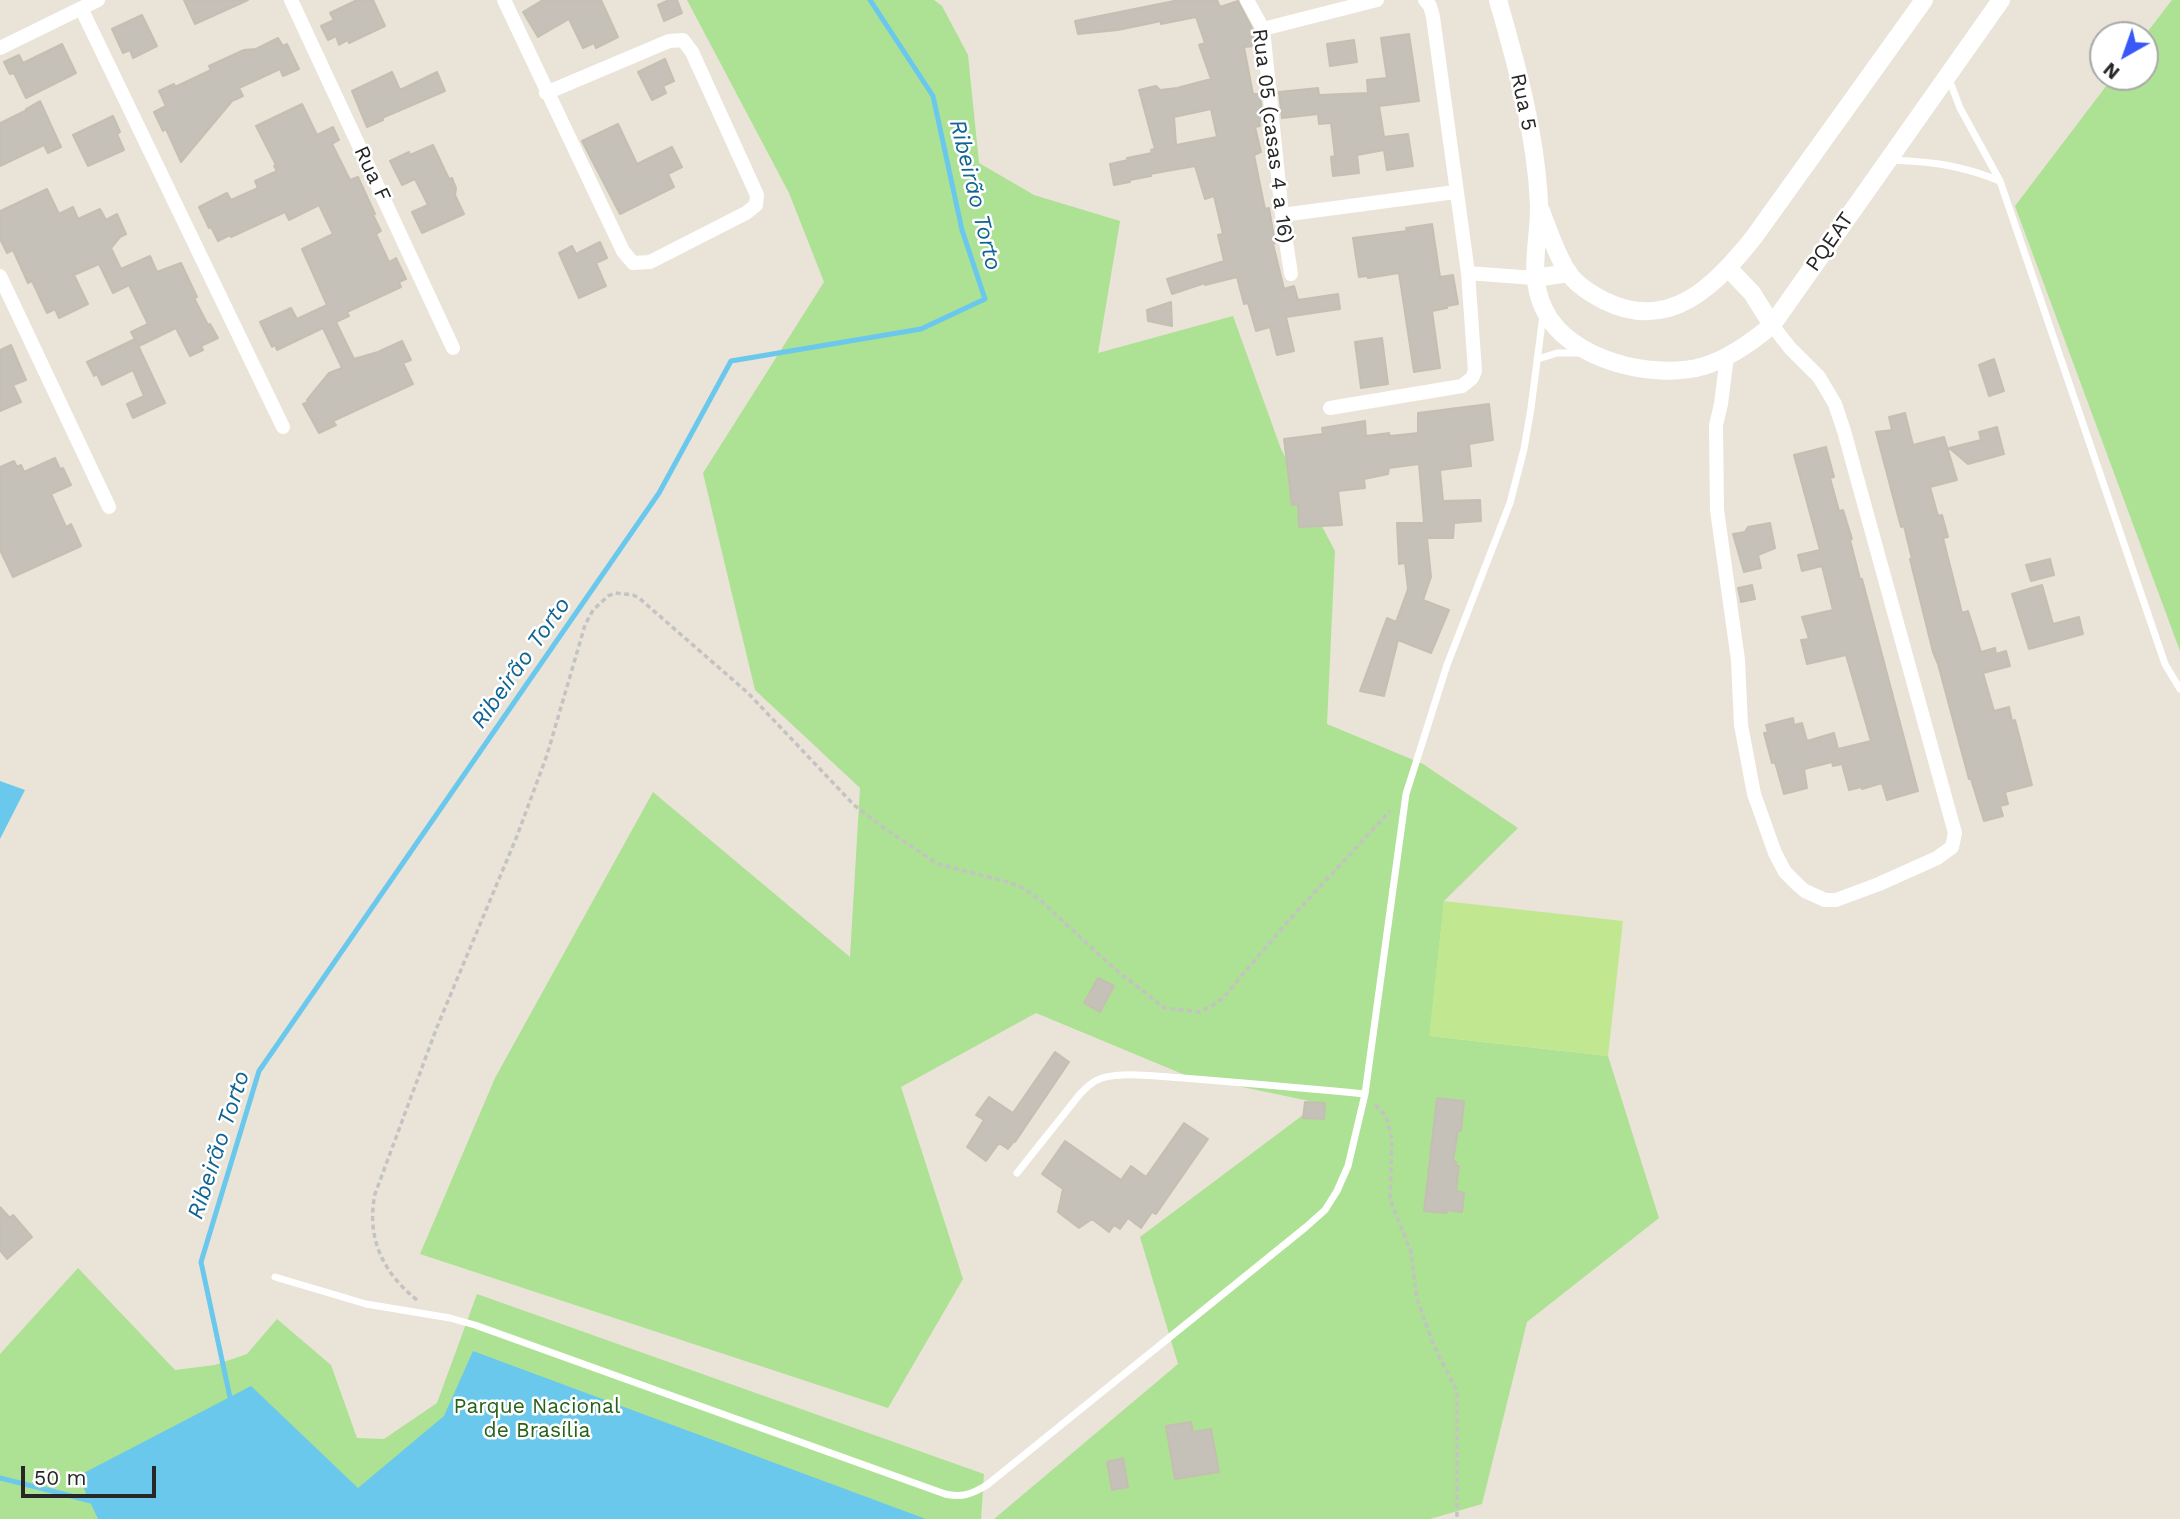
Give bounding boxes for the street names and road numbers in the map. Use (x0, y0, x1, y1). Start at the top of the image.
street label: Rua 05 (casas 4 a 16) (1246, 27, 1298, 245)
street label: Rua 5 (1505, 71, 1541, 133)
street label: Rua F (348, 142, 396, 206)
street label: PQEAT (1801, 208, 1859, 276)

